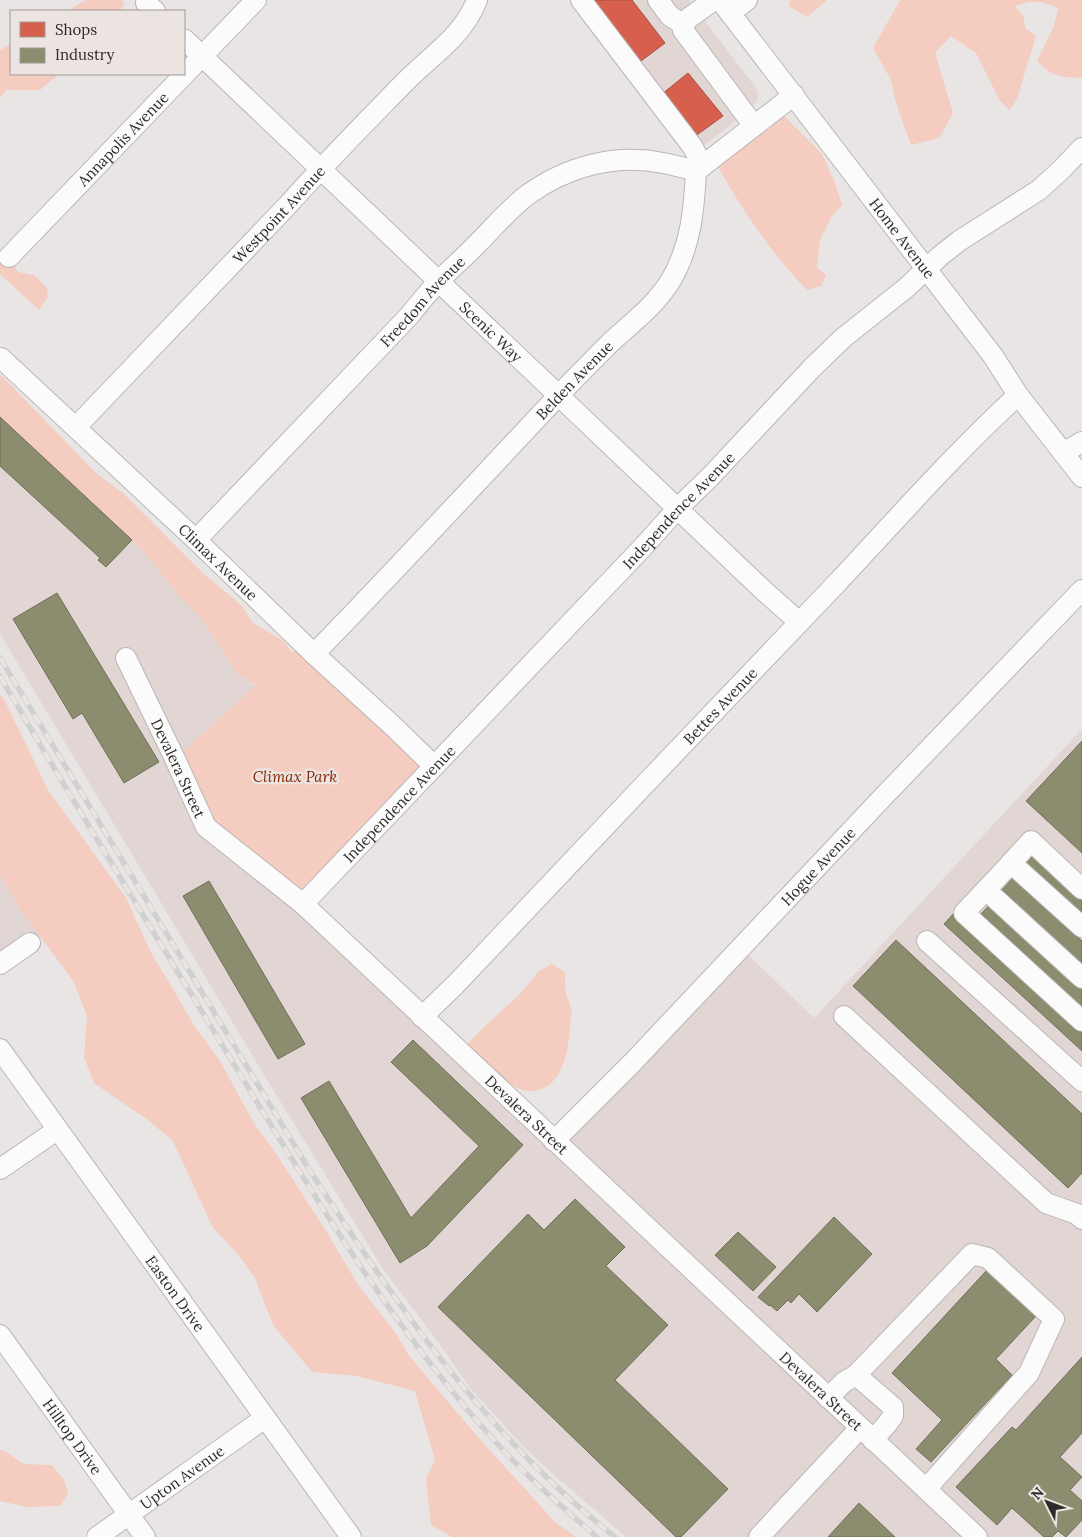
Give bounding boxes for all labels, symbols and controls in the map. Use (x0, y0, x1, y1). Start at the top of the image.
legend (10, 10, 185, 75)
text: Shops (55, 20, 97, 39)
text: Industry (55, 45, 114, 64)
street label: Annapolis Avenue (72, 88, 172, 191)
street label: Westpoint Avenue (228, 161, 329, 267)
street label: Home Avenue (866, 194, 940, 282)
street label: Freedom Avenue (376, 252, 469, 350)
street label: Scenic Way (456, 297, 527, 366)
street label: Belden Avenue (532, 336, 617, 423)
street label: Independence Avenue (618, 448, 738, 573)
street label: Climax Avenue (175, 519, 262, 604)
street label: Bettes Avenue (679, 663, 761, 748)
street label: Devalera Street (147, 715, 210, 821)
street label: Independence Avenue (339, 741, 459, 866)
park label: Climax Park (253, 767, 337, 786)
street label: Hogue Avenue (776, 823, 859, 909)
street label: Devalera Street (481, 1071, 573, 1158)
street label: Easton Drive (142, 1252, 210, 1335)
street label: Devalera Street (776, 1347, 867, 1435)
street label: Hilltop Drive (39, 1395, 107, 1478)
street label: Upton Avenue (136, 1441, 228, 1513)
north arrow (1022, 1477, 1072, 1527)
text: N (1027, 1483, 1048, 1503)

